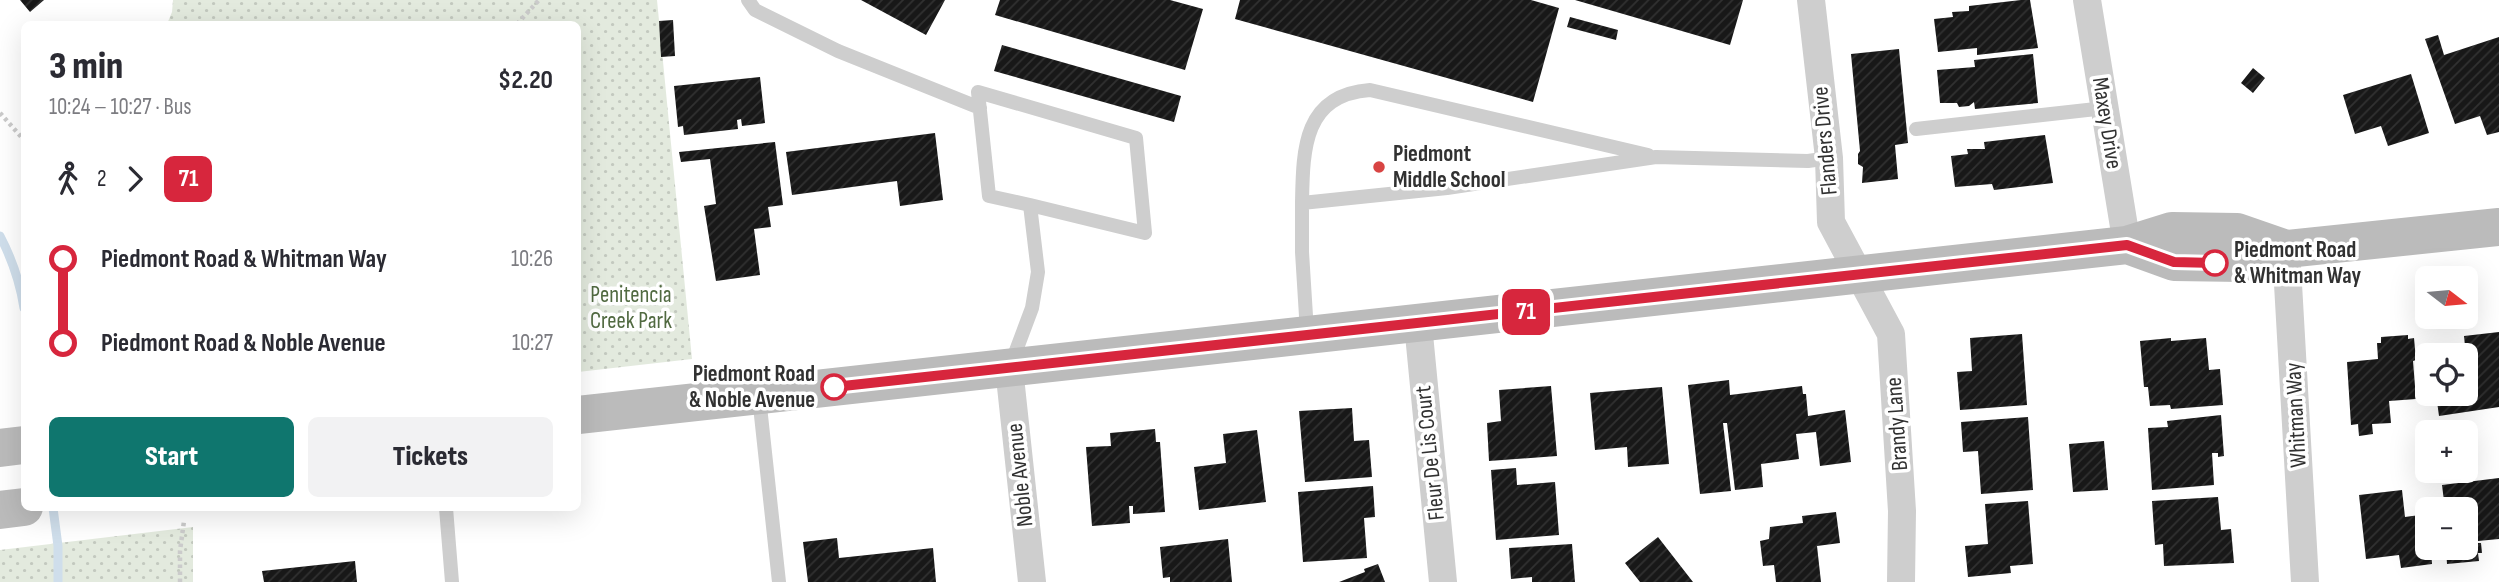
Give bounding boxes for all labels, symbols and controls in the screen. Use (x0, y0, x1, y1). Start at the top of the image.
text: 3 min (49, 44, 123, 89)
text: $2.20 (498, 65, 553, 96)
street label: Maxey Drive (2086, 75, 2128, 171)
street label: Flanders Drive (1806, 86, 1844, 196)
text: 10:24 – 10:27 · Bus (49, 93, 192, 121)
place label: Piedmont Middle School (1393, 140, 1505, 194)
marker: Piedmont Middle School (1371, 159, 1387, 175)
icon: walk (49, 160, 87, 198)
icon: forward (116, 160, 154, 198)
text: 71 (178, 164, 198, 193)
text: 2 (97, 165, 106, 193)
place label: Piedmont Road & Whitman Way (2234, 236, 2361, 290)
text: Piedmont Road & Whitman Way (101, 244, 387, 275)
text: 10:26 (511, 245, 553, 273)
marker: Piedmont Road & Whitman Way (2202, 250, 2228, 276)
north arrow (2415, 266, 2478, 329)
map controls (2415, 266, 2478, 560)
park label: Penitencia Creek Park (590, 281, 672, 335)
line badge: 71 (1494, 289, 1558, 335)
text: 71 (1516, 297, 1536, 326)
text: Piedmont Road & Noble Avenue (101, 328, 386, 359)
text: 10:27 (512, 329, 553, 357)
button: locate (2415, 343, 2478, 406)
place label: Piedmont Road & Noble Avenue (689, 360, 815, 414)
street label: Whitman Way (2279, 362, 2313, 468)
marker: Piedmont Road & Noble Avenue (821, 374, 847, 400)
street label: Brandy Lane (1880, 376, 1914, 472)
street label: Fleur De Lis Court (1409, 384, 1451, 522)
button: Start (49, 417, 294, 497)
button: Tickets (308, 417, 553, 497)
button: + (2415, 420, 2478, 483)
street label: Noble Avenue (1001, 422, 1039, 528)
button: − (2415, 497, 2478, 560)

